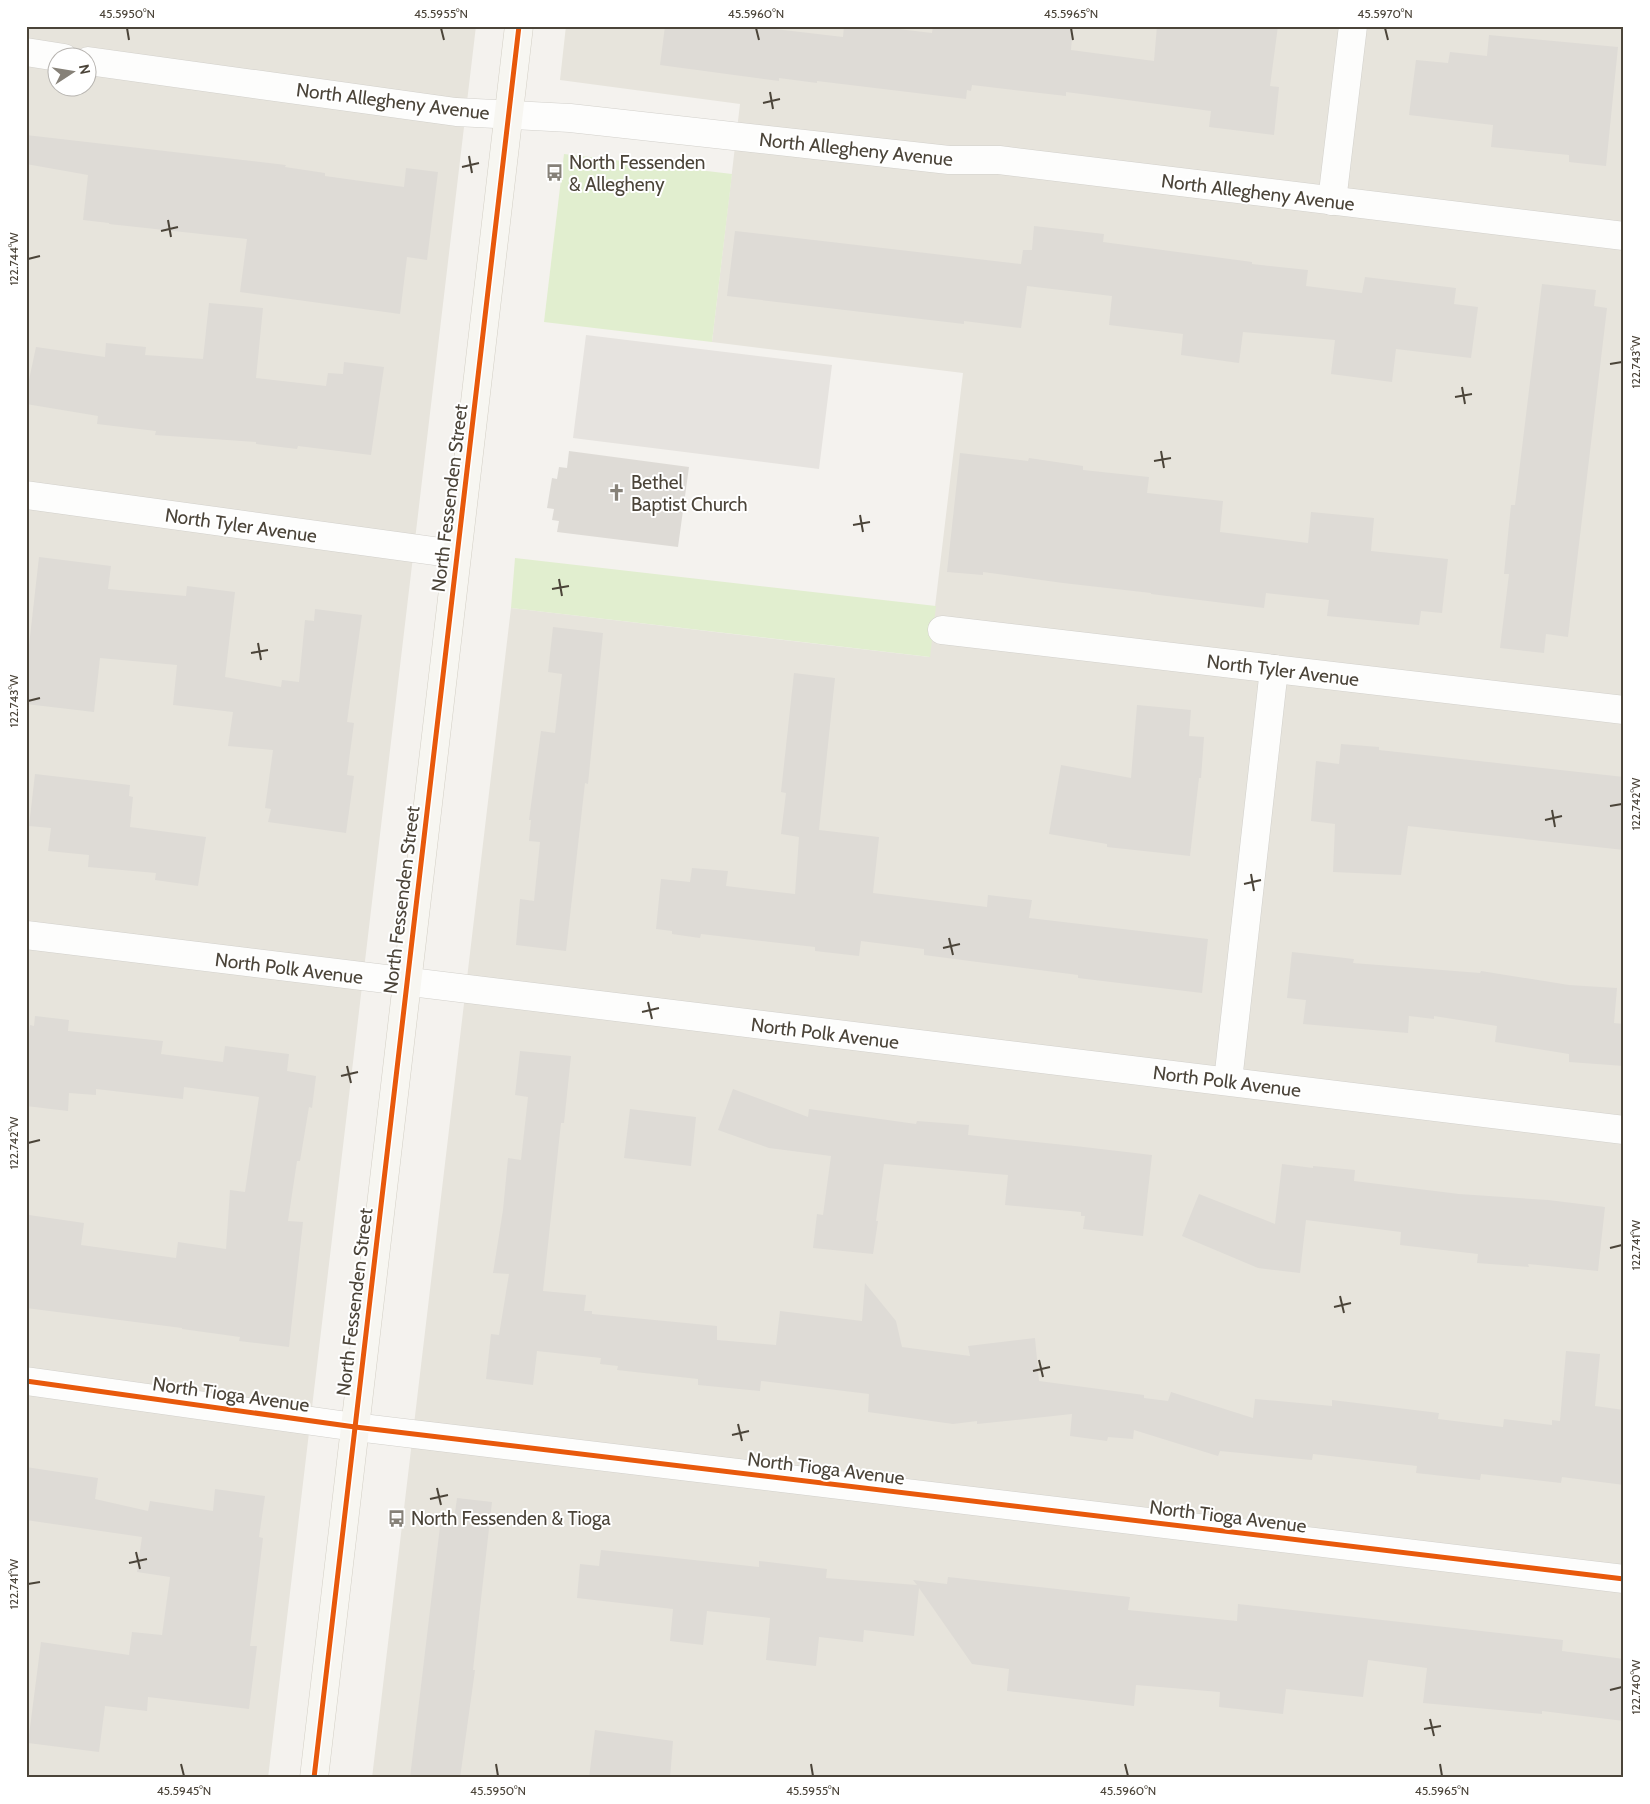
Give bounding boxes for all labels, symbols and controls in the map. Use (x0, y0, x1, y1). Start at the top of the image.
text: 45.5950°N (99, 6, 155, 21)
text: 45.5955°N (414, 6, 468, 21)
text: 45.5960°N (728, 6, 784, 21)
text: 45.5965°N (1044, 6, 1098, 21)
text: 45.5970°N (1357, 6, 1413, 21)
north arrow (48, 48, 98, 98)
text: N (75, 63, 95, 76)
street label: North Allegheny Avenue (295, 78, 491, 125)
street label: North Allegheny Avenue (758, 128, 954, 171)
place label: North Fessenden & Allegheny (569, 151, 705, 196)
bus stop icon: North Fessenden & Allegheny (545, 163, 565, 183)
street label: North Allegheny Avenue (1160, 169, 1356, 216)
text: 122.744°W (6, 232, 21, 286)
text: 122.743°W (1628, 335, 1643, 388)
street label: North Fessenden Street (427, 402, 473, 593)
place label: Bethel Baptist Church (631, 471, 748, 516)
church icon: Bethel Baptist Church (607, 483, 627, 503)
street label: North Tyler Avenue (163, 503, 319, 548)
street label: North Tyler Avenue (1205, 650, 1361, 691)
text: 122.743°W (6, 674, 21, 727)
text: 122.742°W (1628, 777, 1643, 830)
street label: North Fessenden Street (379, 804, 425, 995)
street label: North Polk Avenue (214, 948, 365, 989)
street label: North Polk Avenue (750, 1013, 901, 1054)
street label: North Polk Avenue (1152, 1061, 1303, 1102)
text: 122.742°W (6, 1116, 21, 1169)
street label: North Fessenden Street (332, 1206, 378, 1397)
text: 122.741°W (1628, 1219, 1643, 1270)
street label: North Tioga Avenue (151, 1372, 311, 1417)
street label: North Tioga Avenue (746, 1447, 906, 1490)
street label: North Tioga Avenue (1148, 1495, 1308, 1538)
place label: North Fessenden & Tioga (411, 1507, 611, 1530)
bus stop icon: North Fessenden & Tioga (387, 1508, 407, 1528)
text: 122.741°W (6, 1558, 21, 1609)
text: 122.740°W (1628, 1659, 1643, 1714)
text: 45.5945°N (157, 1783, 211, 1798)
text: 45.5950°N (470, 1783, 526, 1798)
text: 45.5955°N (786, 1783, 840, 1798)
text: 45.5960°N (1100, 1783, 1156, 1798)
text: 45.5965°N (1415, 1783, 1469, 1798)

